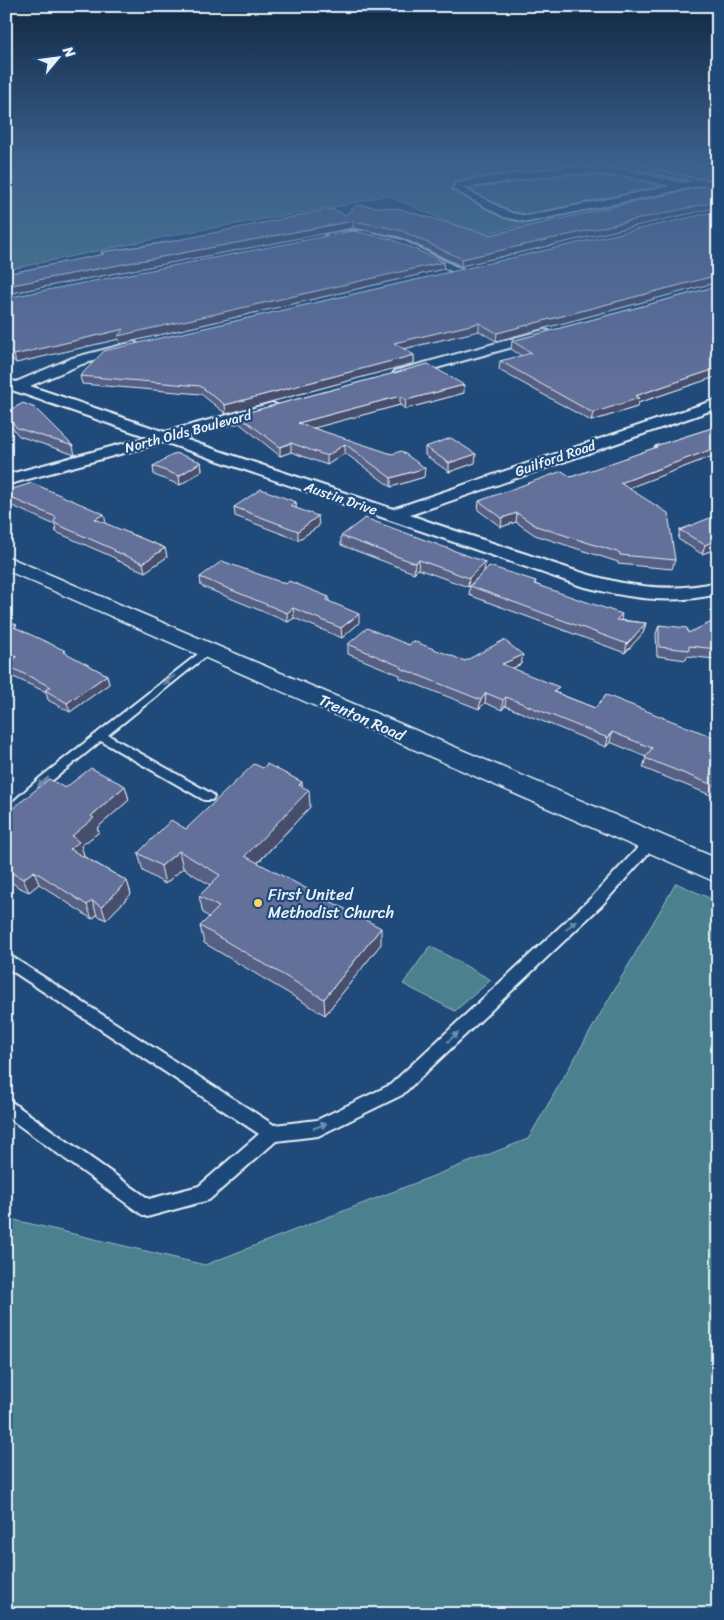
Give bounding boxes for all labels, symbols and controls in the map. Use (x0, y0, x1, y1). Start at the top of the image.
north arrow (32, 32, 82, 82)
text: N (55, 41, 82, 63)
street label: North Olds Boulevard (122, 402, 256, 460)
street label: Guilford Road (511, 432, 600, 484)
street label: Austin Drive (300, 474, 381, 523)
one-way arrow (163, 675, 176, 686)
street label: Trenton Road (314, 685, 411, 750)
one-way arrow (36, 777, 49, 788)
place label: First United Methodist Church (268, 880, 394, 927)
marker: First United Methodist Church (252, 897, 264, 909)
one-way arrow (565, 919, 577, 931)
one-way arrow (447, 1031, 459, 1043)
one-way arrow (313, 1122, 328, 1130)

